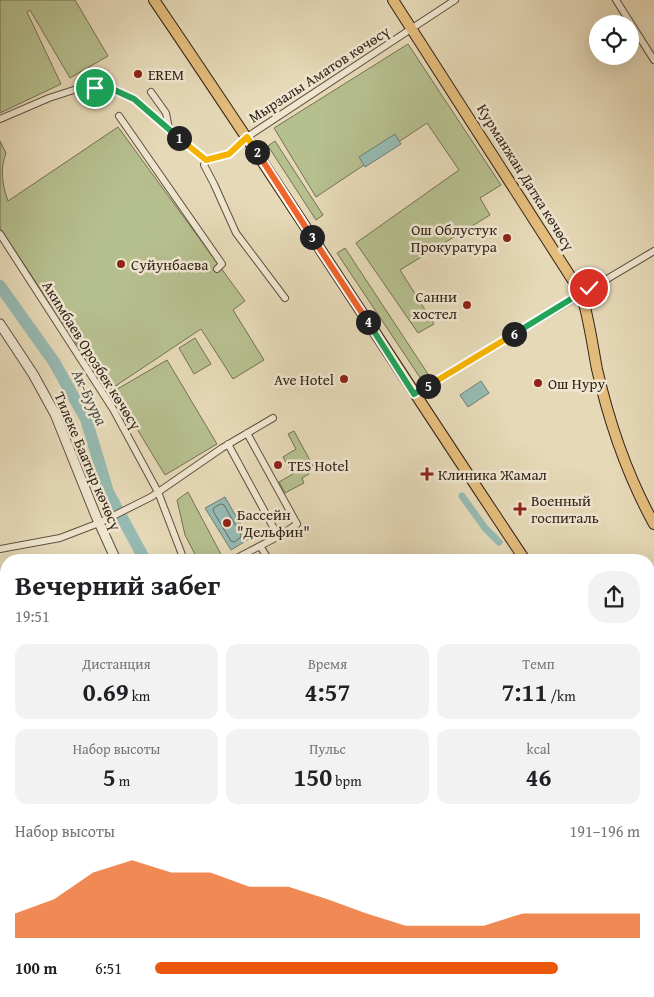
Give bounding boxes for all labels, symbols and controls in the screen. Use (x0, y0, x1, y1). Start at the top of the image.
map controls (589, 15, 639, 65)
button: locate (589, 15, 639, 65)
street label: Мырзалы Аматов көчөсү (244, 20, 394, 128)
place label: EREM (148, 64, 184, 85)
pin (74, 67, 116, 109)
marker: EREM (132, 68, 144, 80)
icon: arrive (81, 74, 109, 102)
street label: Курманжан Датка көчөсү (472, 99, 580, 255)
pin: 1 (166, 126, 192, 150)
text: 1 (176, 128, 183, 148)
pin: 2 (244, 140, 270, 164)
text: 2 (254, 142, 261, 162)
place label: Ош Облустук Прокуратура (411, 219, 498, 257)
pin: 3 (300, 224, 324, 250)
text: 3 (309, 227, 316, 247)
marker: Ош Облустук Прокуратура (501, 232, 513, 244)
place label: Суйунбаева (131, 254, 209, 275)
marker: Суйунбаева (115, 258, 127, 270)
pin (568, 267, 610, 309)
icon: check (575, 274, 603, 302)
street label: Акимбаев Орозбек көчөсү (38, 276, 147, 434)
place label: Санни хостел (413, 286, 457, 324)
marker: Санни хостел (461, 299, 473, 311)
pin: 4 (356, 310, 380, 334)
text: 4 (365, 312, 372, 332)
pin: 6 (502, 322, 526, 346)
text: 6 (511, 324, 518, 344)
water label: Ак-Буура (66, 364, 114, 430)
place label: Ave Hotel (274, 369, 334, 390)
marker: Ave Hotel (338, 373, 350, 385)
place label: Ош Нуру (548, 373, 605, 394)
pin: 5 (416, 374, 440, 398)
text: 5 (425, 376, 432, 396)
marker: Ош Нуру (532, 377, 544, 389)
street label: Тилеке Баатыр көчөсү (49, 389, 127, 534)
place label: TES Hotel (288, 455, 349, 476)
marker: TES Hotel (272, 459, 284, 471)
place label: Клиника Жамал (438, 464, 547, 485)
marker: Клиника Жамал (420, 467, 434, 481)
place label: Военный госпиталь (531, 490, 599, 528)
marker: Военный госпиталь (513, 502, 527, 516)
place label: Бассейн "Дельфин" (237, 504, 310, 542)
marker: Бассейн "Дельфин" (221, 517, 233, 529)
text: Вечерний забег (15, 564, 220, 605)
button: share (588, 571, 640, 623)
text: 19:51 (15, 604, 50, 628)
text: Дистанция (82, 654, 151, 674)
text: Время (308, 654, 347, 674)
text: Темп (522, 654, 555, 674)
text: 0.69 (83, 674, 129, 710)
text: 4:57 (305, 674, 350, 710)
text: 7:11 (501, 674, 547, 710)
text: km (129, 686, 150, 706)
text: /km (547, 686, 576, 706)
text: Набор высоты (73, 739, 160, 759)
text: Пульс (309, 739, 346, 759)
text: kcal (527, 739, 550, 759)
text: 5 (103, 759, 116, 795)
text: 150 (293, 759, 332, 795)
text: 46 (526, 759, 551, 795)
text: m (116, 771, 130, 791)
text: bpm (332, 771, 362, 791)
text: Набор высоты (15, 819, 115, 843)
text: 191–196 m (570, 819, 640, 843)
text: 100 m (15, 956, 57, 980)
text: 6:51 (95, 956, 122, 980)

